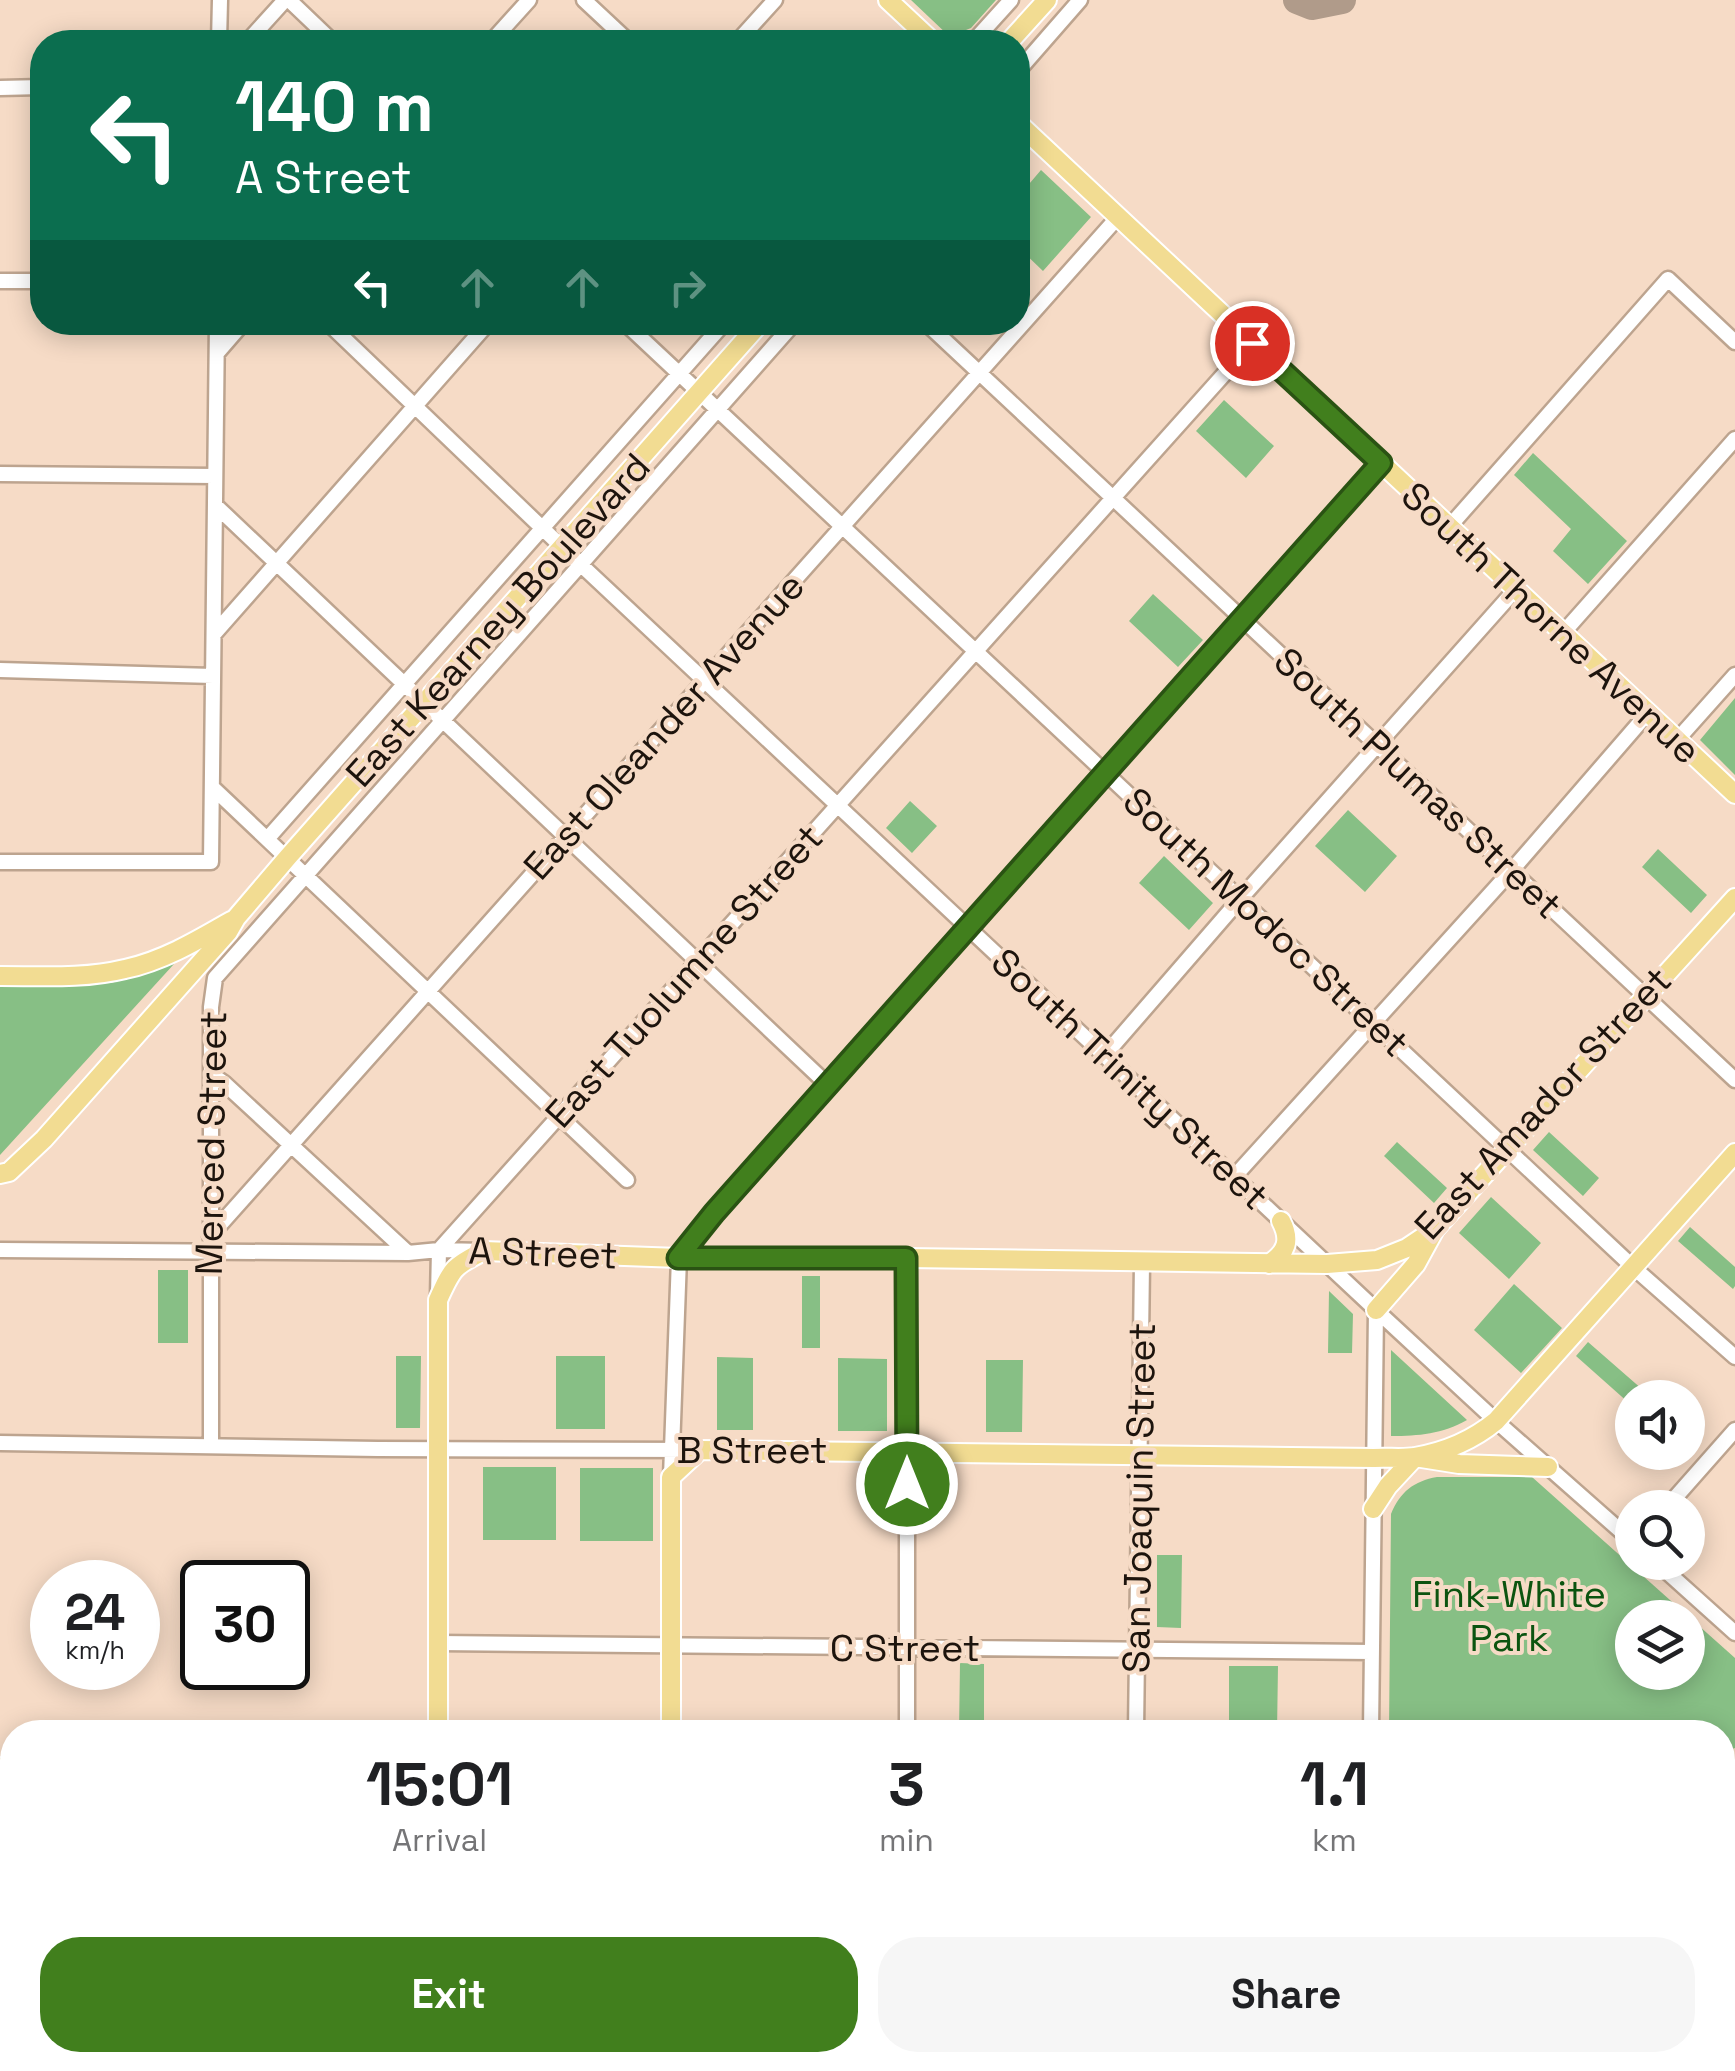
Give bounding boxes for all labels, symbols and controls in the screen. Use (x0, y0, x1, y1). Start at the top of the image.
text: 140 m (235, 62, 434, 151)
icon: left (70, 70, 200, 200)
text: A Street (235, 149, 412, 206)
icon: left (345, 260, 400, 315)
icon: ahead (450, 260, 505, 315)
icon: ahead (555, 260, 610, 315)
icon: right (660, 260, 715, 315)
pin (1210, 301, 1295, 386)
icon: arrive (1225, 316, 1280, 371)
street label: East Kearney Boulevard (335, 443, 661, 797)
street label: South Thorne Avenue (1391, 472, 1711, 774)
street label: East Oleander Avenue (513, 562, 815, 890)
street label: South Plumas Street (1264, 637, 1572, 929)
street label: South Modoc Street (1113, 777, 1419, 1067)
street label: East Tuolumne Street (535, 814, 833, 1138)
street label: South Trinity Street (981, 938, 1279, 1220)
street label: East Amador Street (1404, 957, 1682, 1249)
street label: Merced Street (185, 1010, 237, 1276)
street label: A Street (468, 1226, 618, 1280)
street label: San Joaquin Street (1112, 1322, 1166, 1674)
map controls (1615, 1380, 1705, 1690)
button: sound (1615, 1380, 1705, 1470)
street label: B Street (676, 1426, 828, 1474)
position arrow (855, 1432, 959, 1536)
button: search (1615, 1490, 1705, 1580)
speed limit sign: 30 (180, 1560, 310, 1690)
park label: Fink-White Park (1412, 1570, 1606, 1662)
text: 24 (65, 1581, 125, 1645)
button: layers (1615, 1600, 1705, 1690)
street label: C Street (830, 1624, 980, 1672)
text: km/h (65, 1634, 125, 1666)
text: 15:01 (366, 1746, 513, 1823)
text: 3 (888, 1746, 925, 1823)
text: 1.1 (1300, 1746, 1369, 1823)
text: Arrival (392, 1820, 487, 1860)
text: min (879, 1820, 934, 1860)
text: km (1312, 1820, 1357, 1860)
button: Exit (40, 1937, 858, 2052)
button: Share (878, 1937, 1695, 2052)

